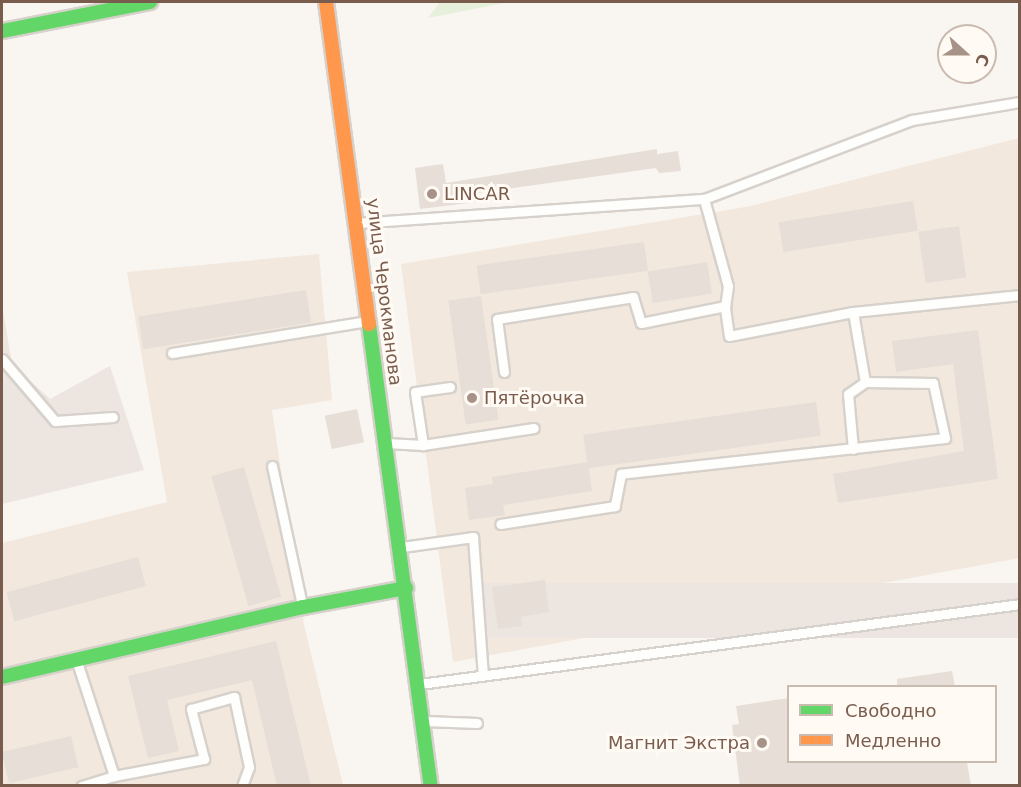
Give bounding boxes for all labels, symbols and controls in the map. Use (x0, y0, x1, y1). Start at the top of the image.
north arrow (937, 24, 997, 84)
text: С (971, 51, 993, 69)
place label: LINCAR (444, 183, 510, 205)
marker: LINCAR (425, 187, 439, 201)
street label: улица Черокманова (362, 197, 406, 387)
place label: Пятёрочка (484, 387, 585, 409)
marker: Пятёрочка (465, 391, 479, 405)
legend (787, 685, 997, 763)
text: Свободно (845, 700, 937, 721)
text: Медленно (845, 730, 941, 751)
place label: Магнит Экстра (608, 732, 750, 754)
marker: Магнит Экстра (755, 736, 769, 750)

